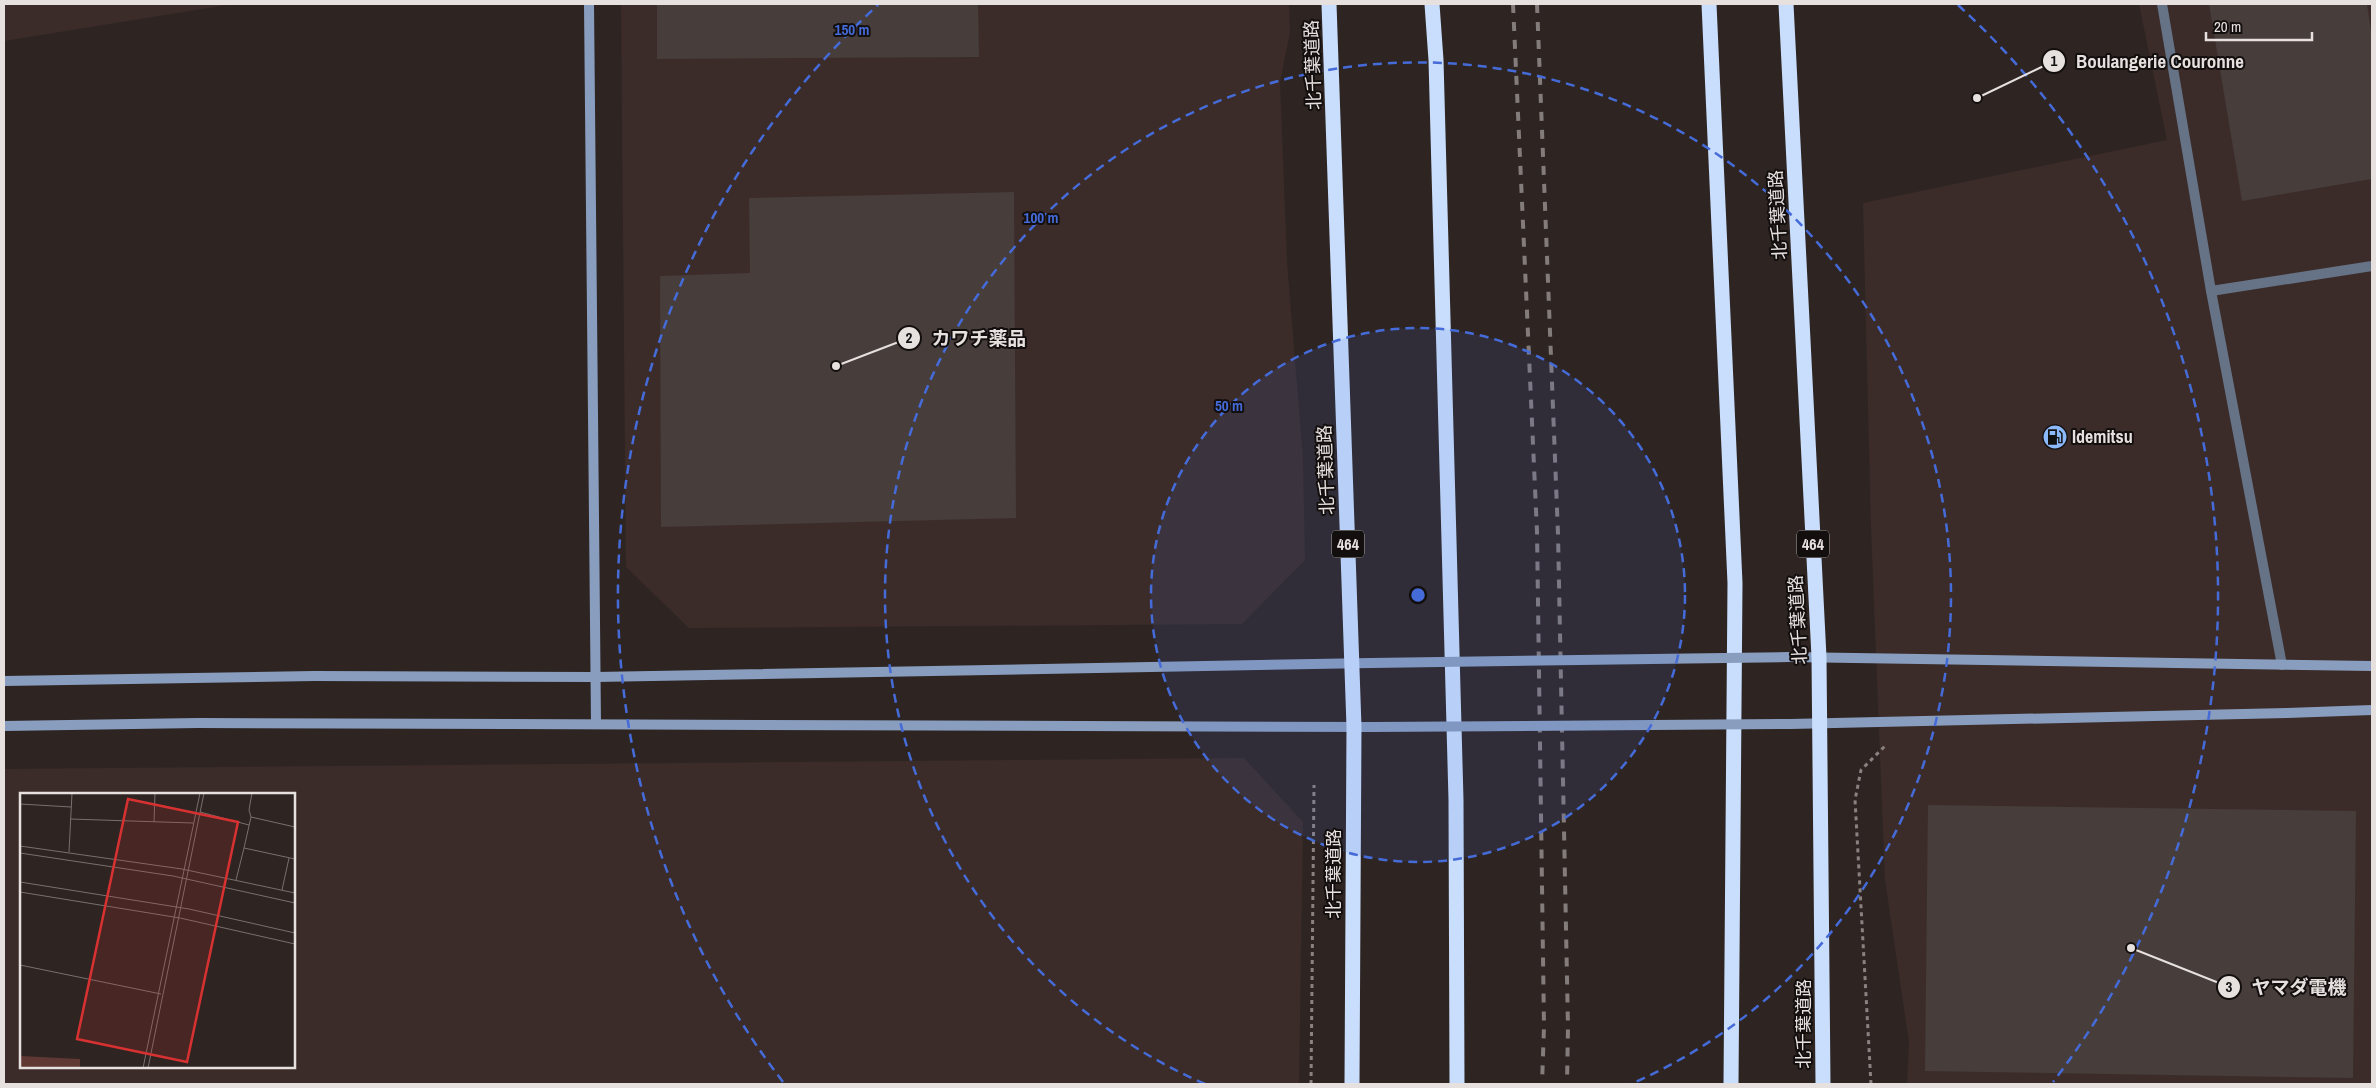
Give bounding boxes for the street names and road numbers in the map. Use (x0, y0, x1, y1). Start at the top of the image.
street label: 北千葉道路 (1298, 20, 1327, 110)
street label: 北千葉道路 (1763, 169, 1792, 261)
street label: 北千葉道路 (1311, 425, 1340, 515)
road number: 464 (1332, 530, 1364, 558)
road number: 464 (1797, 530, 1829, 558)
street label: 北千葉道路 (1783, 574, 1812, 666)
street label: 北千葉道路 (1321, 829, 1346, 919)
street label: 北千葉道路 (1791, 979, 1816, 1069)

